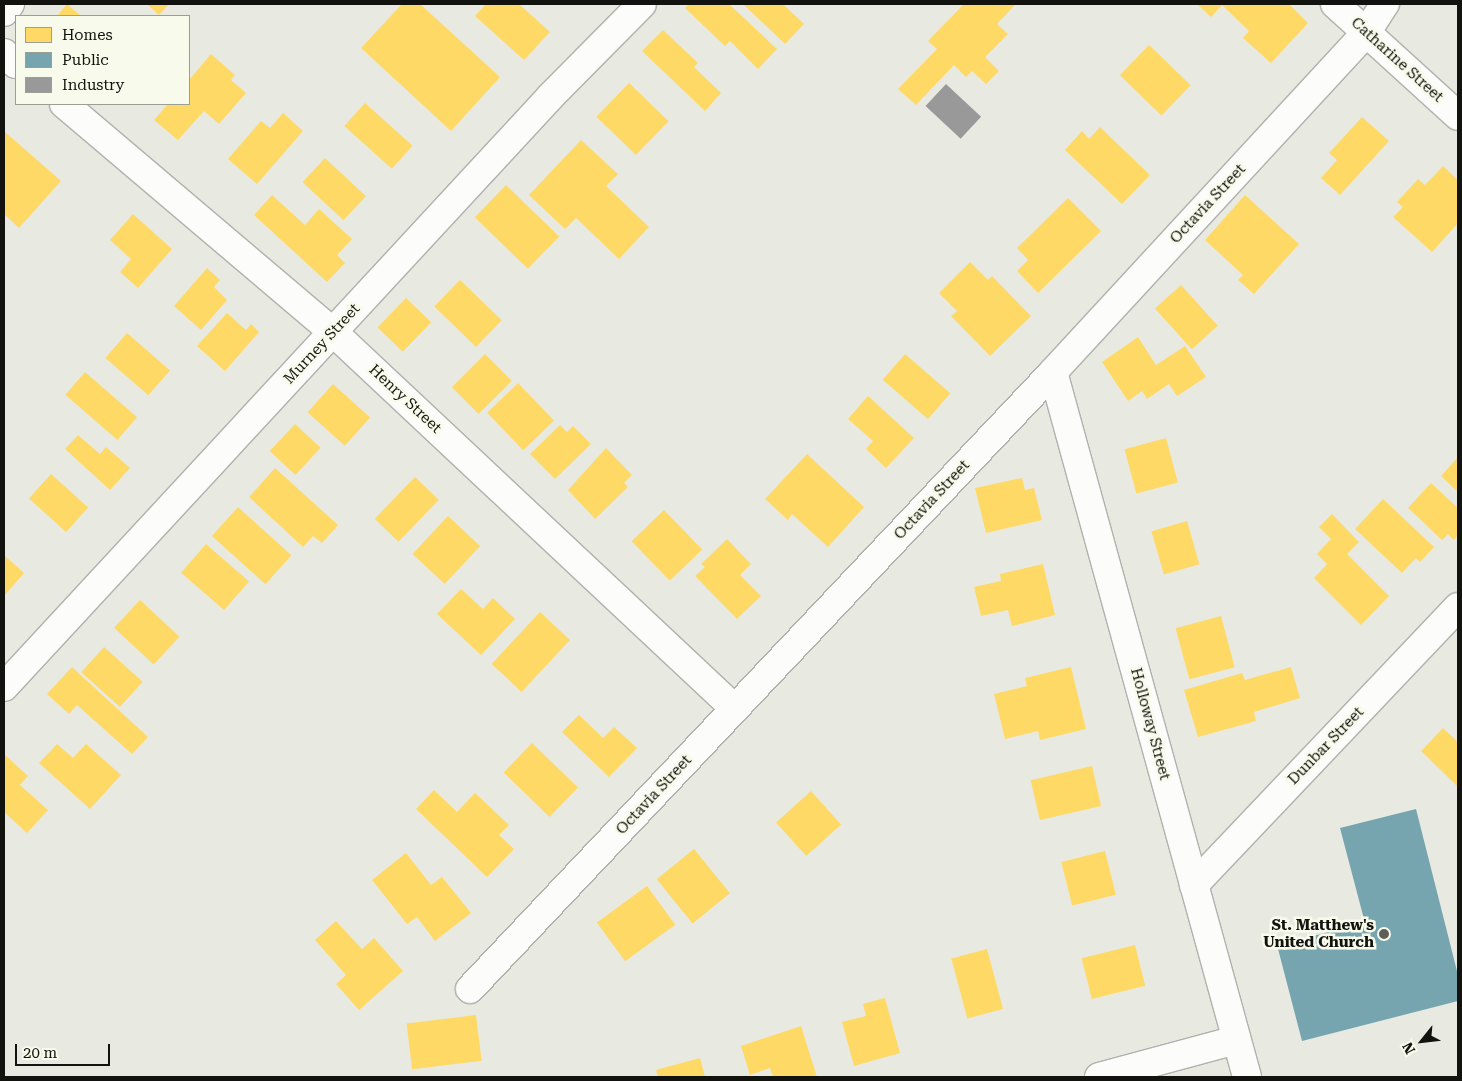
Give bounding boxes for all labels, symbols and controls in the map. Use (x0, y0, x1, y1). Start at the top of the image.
street label: Catharine Street (1347, 14, 1447, 106)
legend (15, 15, 190, 105)
text: Homes (62, 26, 113, 44)
text: Public (62, 51, 109, 69)
text: Industry (62, 76, 124, 94)
street label: Octavia Street (1167, 161, 1249, 247)
street label: Murney Street (280, 300, 364, 388)
street label: Henry Street (365, 361, 445, 437)
street label: Octavia Street (891, 457, 973, 543)
street label: Holloway Street (1126, 666, 1174, 782)
street label: Dunbar Street (1284, 703, 1368, 789)
street label: Octavia Street (613, 752, 695, 838)
place label: St. Matthew's United Church (1263, 916, 1374, 951)
marker: St. Matthew's United Church (1378, 928, 1390, 940)
north arrow (1397, 1016, 1447, 1066)
scale bar (18, 1034, 112, 1066)
text: N (1399, 1040, 1418, 1057)
text: 20 m (23, 1044, 57, 1062)

